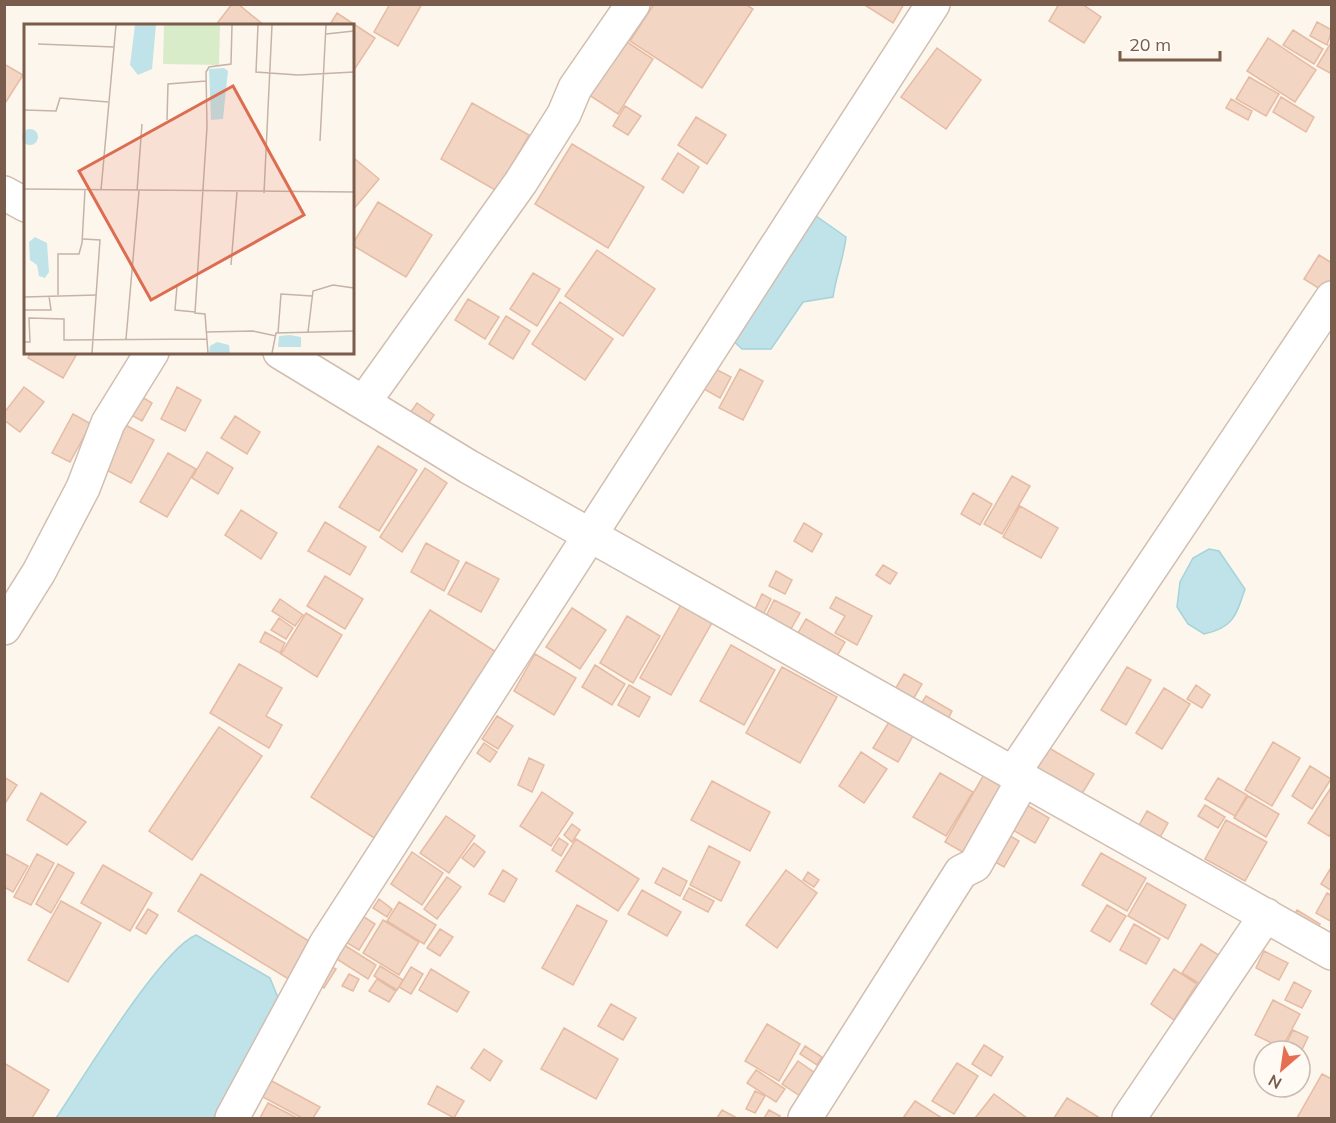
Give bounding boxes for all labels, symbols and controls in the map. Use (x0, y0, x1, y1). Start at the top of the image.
inset map (24, 24, 354, 354)
scale bar (1120, 24, 1220, 62)
text: 20 m (1129, 33, 1171, 56)
north arrow (1252, 1039, 1312, 1099)
text: N (1265, 1070, 1285, 1094)

